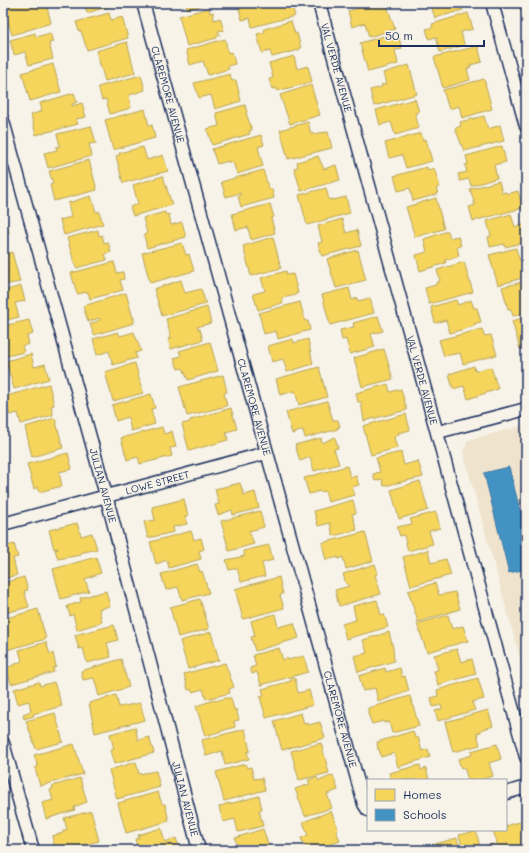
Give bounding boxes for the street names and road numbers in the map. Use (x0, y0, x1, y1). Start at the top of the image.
street label: VAL VERDE AVENUE (318, 21, 356, 114)
street label: CLAREMORE AVENUE (148, 44, 188, 145)
street label: VAL VERDE AVENUE (404, 334, 442, 427)
street label: CLAREMORE AVENUE (234, 357, 275, 457)
street label: JULIAN AVENUE (86, 447, 120, 525)
street label: LOWE STREET (124, 467, 191, 498)
street label: CLAREMORE AVENUE (321, 669, 361, 770)
street label: JULIAN AVENUE (169, 760, 202, 838)

